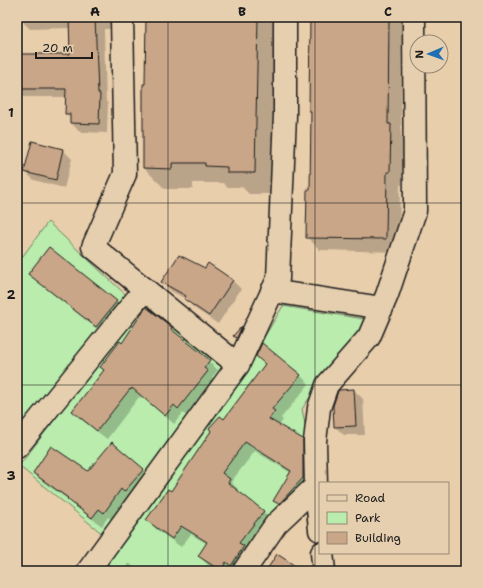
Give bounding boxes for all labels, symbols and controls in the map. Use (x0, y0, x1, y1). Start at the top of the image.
text: A (90, 3, 100, 20)
text: B (238, 3, 246, 20)
text: C (384, 3, 392, 20)
scale bar (36, 34, 92, 60)
north arrow (409, 34, 449, 74)
text: 20 m (42, 40, 73, 56)
text: N (412, 49, 427, 59)
text: 1 (8, 104, 14, 121)
text: 2 (6, 286, 16, 303)
text: 3 (6, 467, 16, 484)
legend (319, 482, 449, 554)
text: Road (355, 490, 386, 506)
text: Park (355, 510, 381, 526)
text: Building (355, 530, 401, 546)

